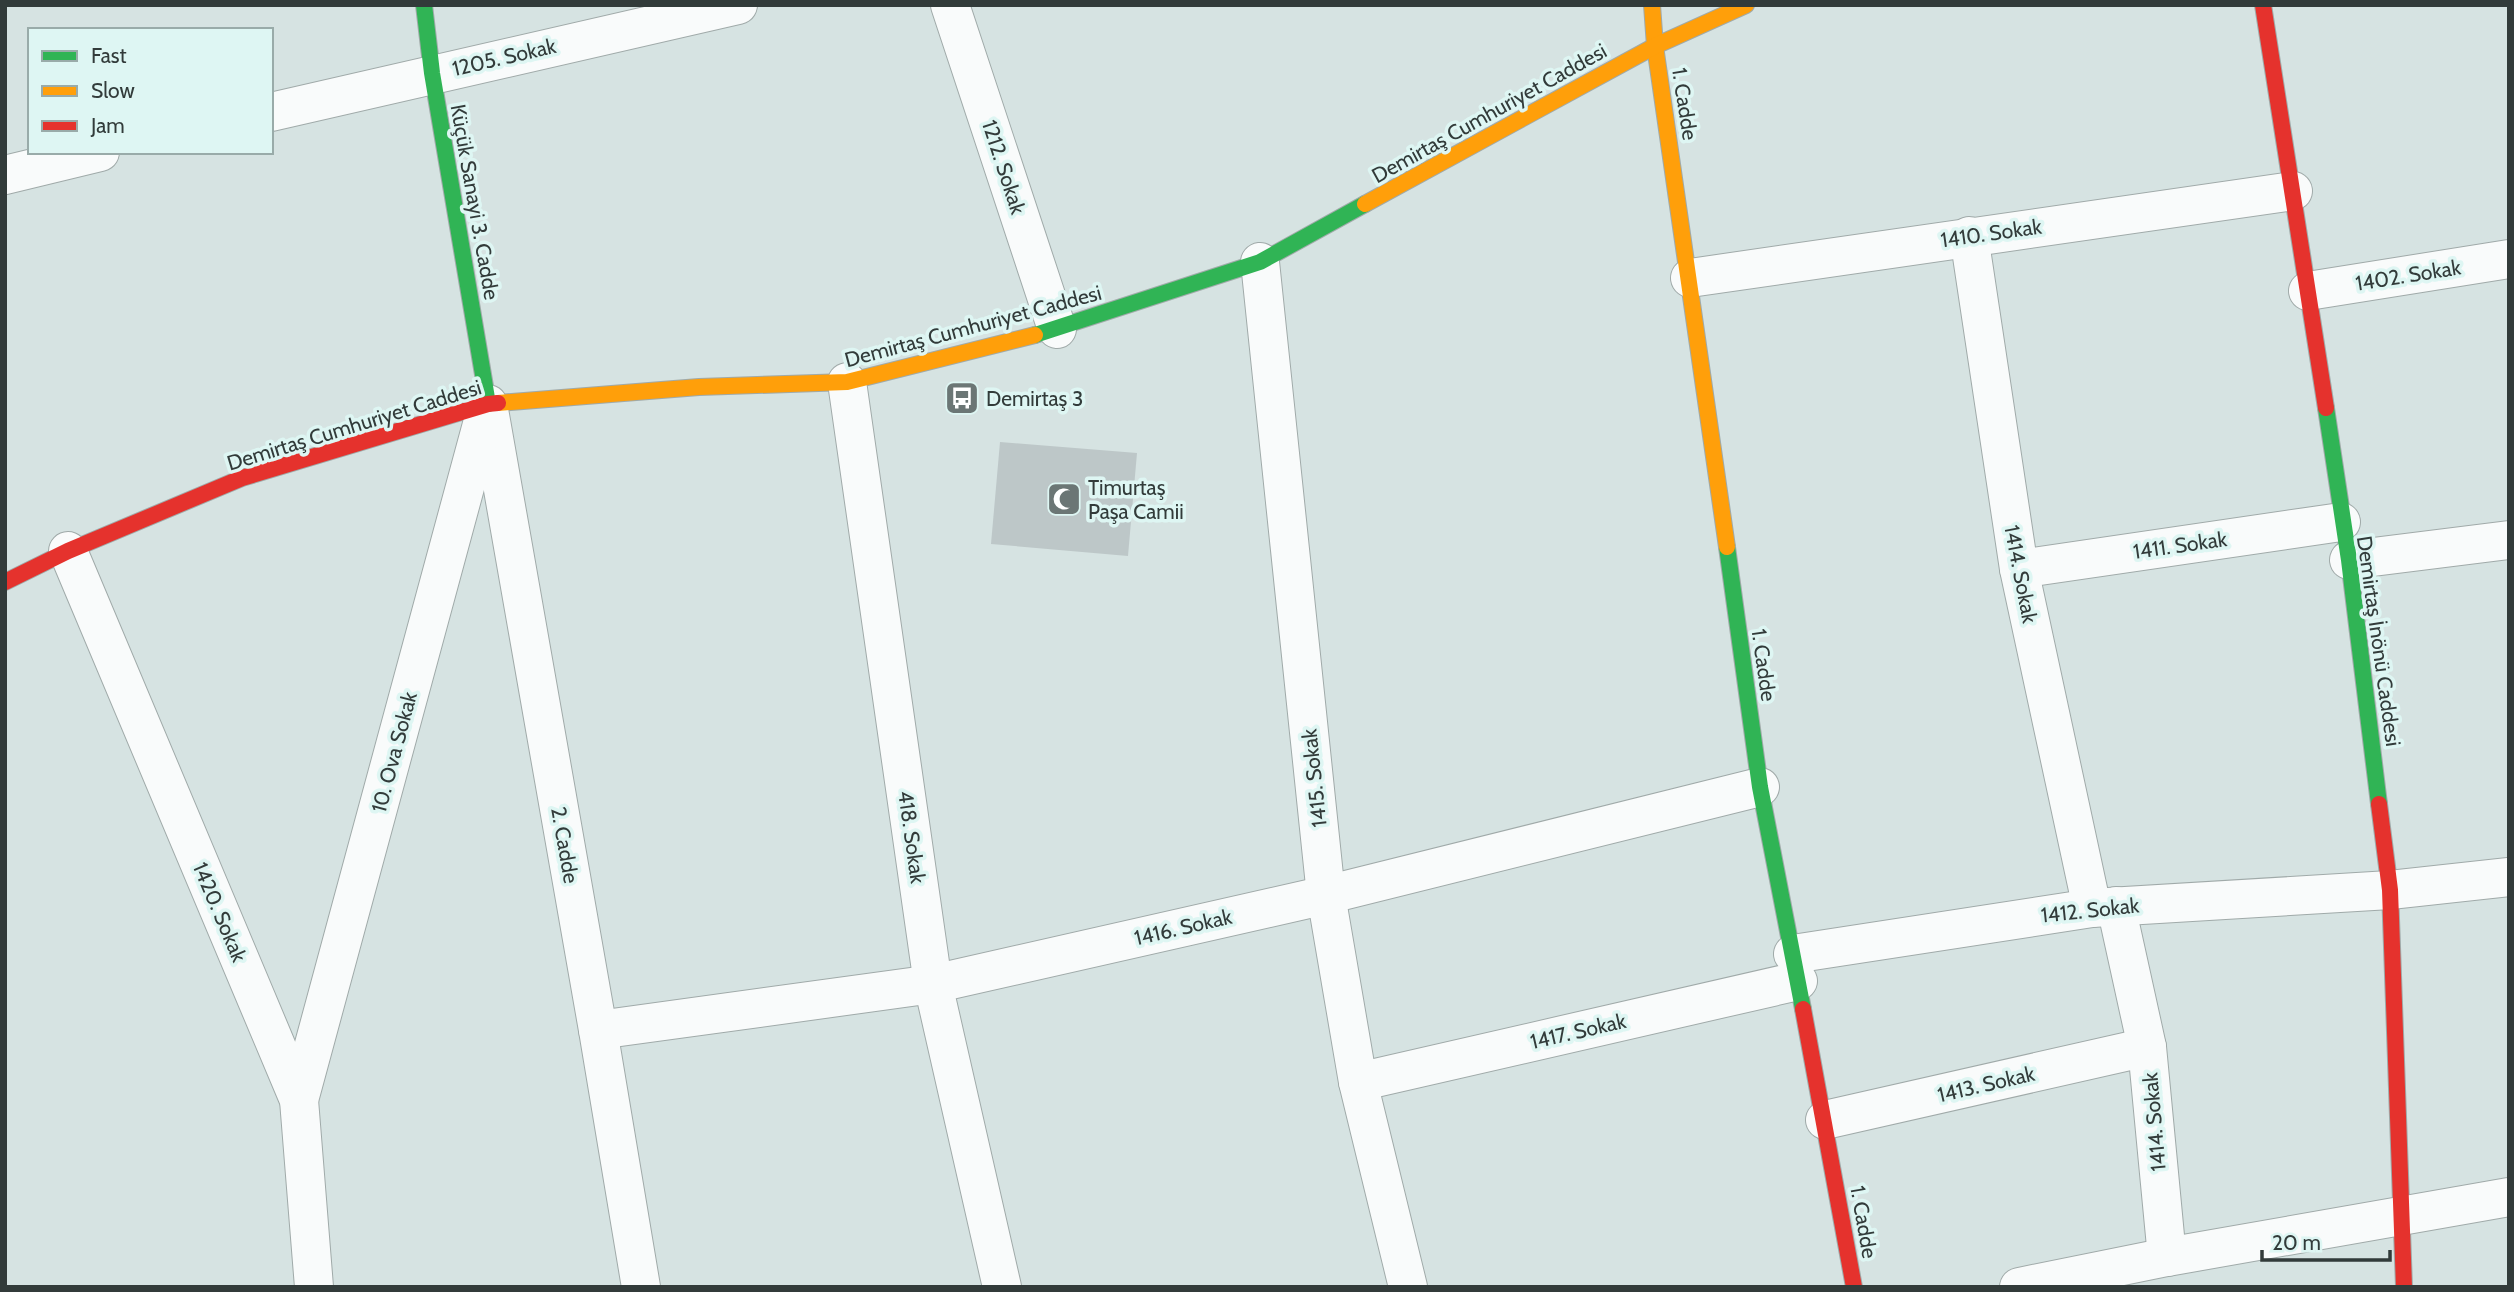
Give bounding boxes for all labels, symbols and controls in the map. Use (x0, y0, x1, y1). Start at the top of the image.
legend (28, 28, 273, 154)
street label: 1205. Sokak (450, 33, 559, 81)
street label: Demirtaş Cumhuriyet Caddesi (1367, 38, 1611, 188)
text: Fast (91, 43, 127, 68)
street label: 1. Cadde (1667, 66, 1703, 142)
text: Slow (91, 78, 135, 103)
street label: Küçük Sanayi 3. Cadde (445, 102, 505, 302)
text: Jam (90, 113, 125, 138)
street label: 1212. Sokak (977, 117, 1031, 218)
street label: 1410. Sokak (1939, 213, 2044, 252)
street label: 1402. Sokak (2354, 254, 2463, 296)
street label: Demirtaş Cumhuriyet Caddesi (842, 280, 1104, 372)
street label: Demirtaş Cumhuriyet Caddesi (224, 374, 484, 476)
bus stop icon: Demirtaş 3 (943, 379, 981, 417)
place label: Demirtaş 3 (986, 386, 1083, 411)
place label: Timurtaş Paşa Camii (1088, 475, 1184, 524)
mosque icon: Timurtaş Paşa Camii (1045, 480, 1083, 518)
street label: 1414. Sokak (1999, 523, 2043, 626)
street label: 1411. Sokak (2132, 526, 2229, 564)
street label: Demirtaş İnönü Caddesi (2352, 534, 2406, 748)
street label: 1. Cadde (1747, 627, 1781, 703)
street label: 10. Ova Sokak (366, 688, 422, 815)
street label: 1415. Sokak (1296, 727, 1332, 828)
street label: 418. Sokak (893, 789, 931, 886)
street label: 2. Cadde (546, 805, 584, 885)
street label: 1420. Sokak (188, 858, 252, 966)
street label: 1412. Sokak (2040, 892, 2141, 928)
street label: 1416. Sokak (1132, 904, 1235, 950)
street label: 1417. Sokak (1528, 1008, 1629, 1054)
street label: 1413. Sokak (1935, 1061, 2038, 1107)
street label: 1414. Sokak (2137, 1071, 2171, 1173)
street label: 1. Cadde (1845, 1184, 1883, 1260)
scale bar (2262, 1218, 2390, 1262)
text: 20 m (2272, 1230, 2321, 1255)

